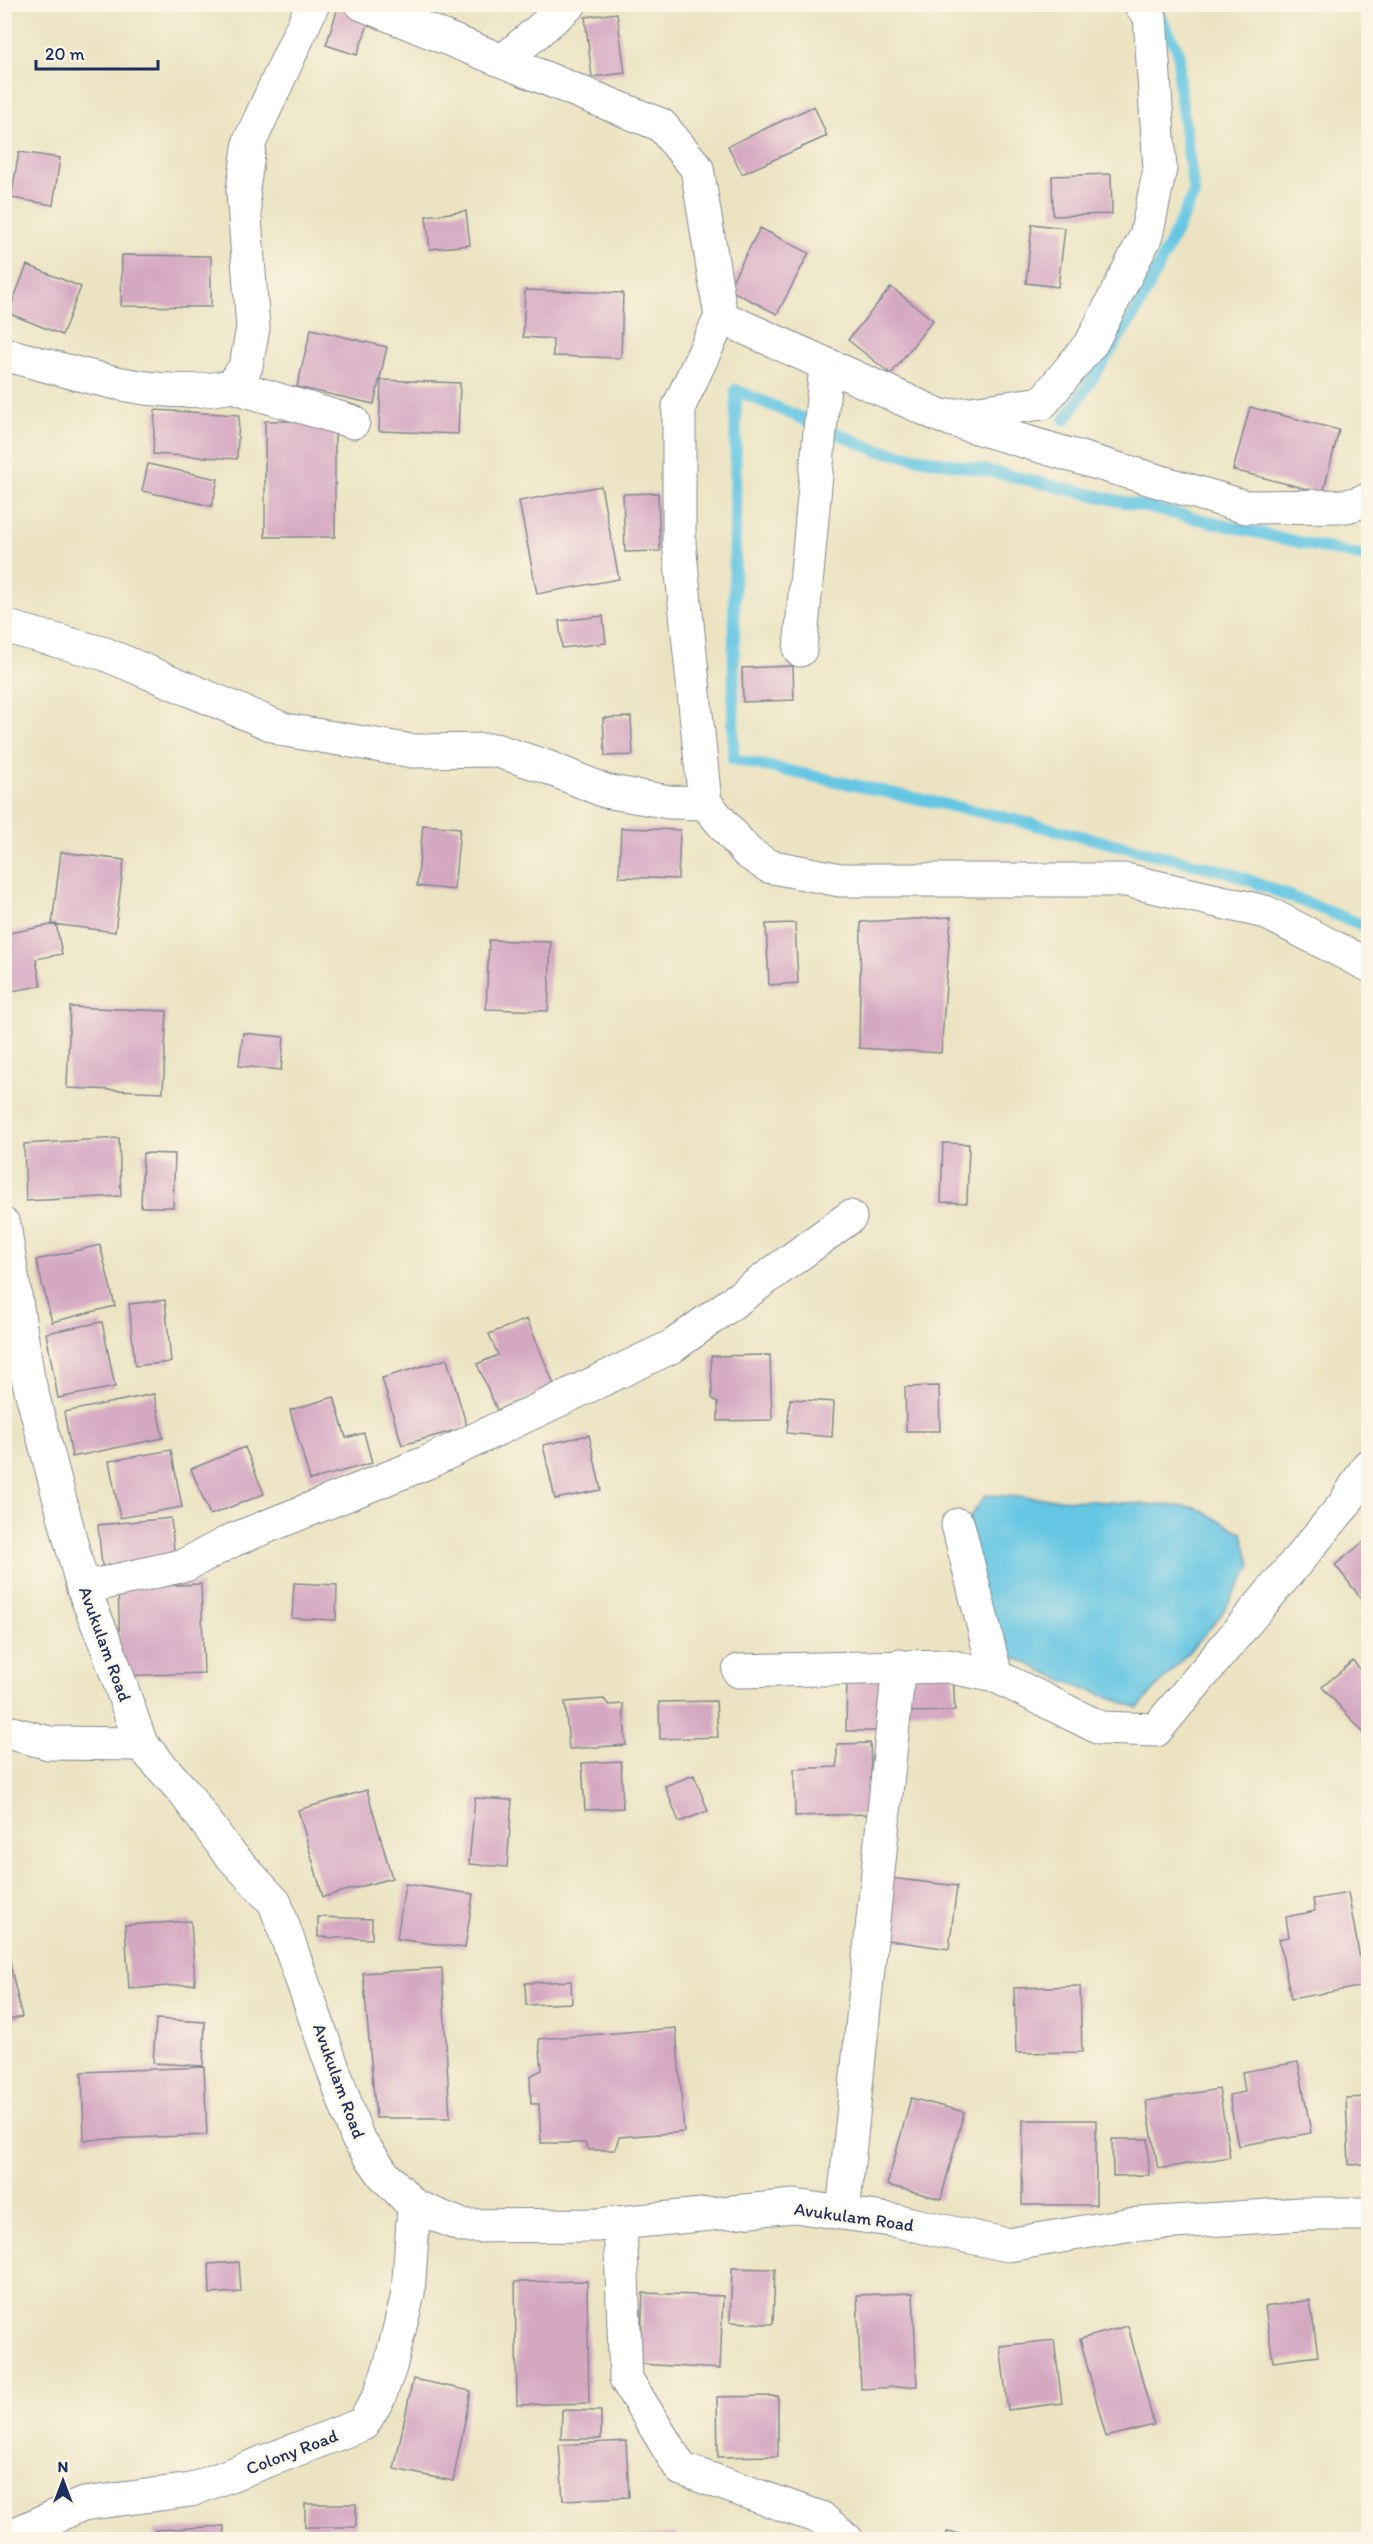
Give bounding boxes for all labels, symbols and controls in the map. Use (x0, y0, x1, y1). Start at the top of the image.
scale bar (36, 33, 158, 71)
text: 20 m (45, 43, 85, 65)
street label: Avukulam Road (74, 1584, 136, 1705)
street label: Avukulam Road (308, 2021, 370, 2142)
street label: Avukulam Road (793, 2198, 916, 2236)
street label: Colony Road (243, 2424, 341, 2480)
north arrow (33, 2451, 93, 2511)
text: N (58, 2457, 68, 2476)

